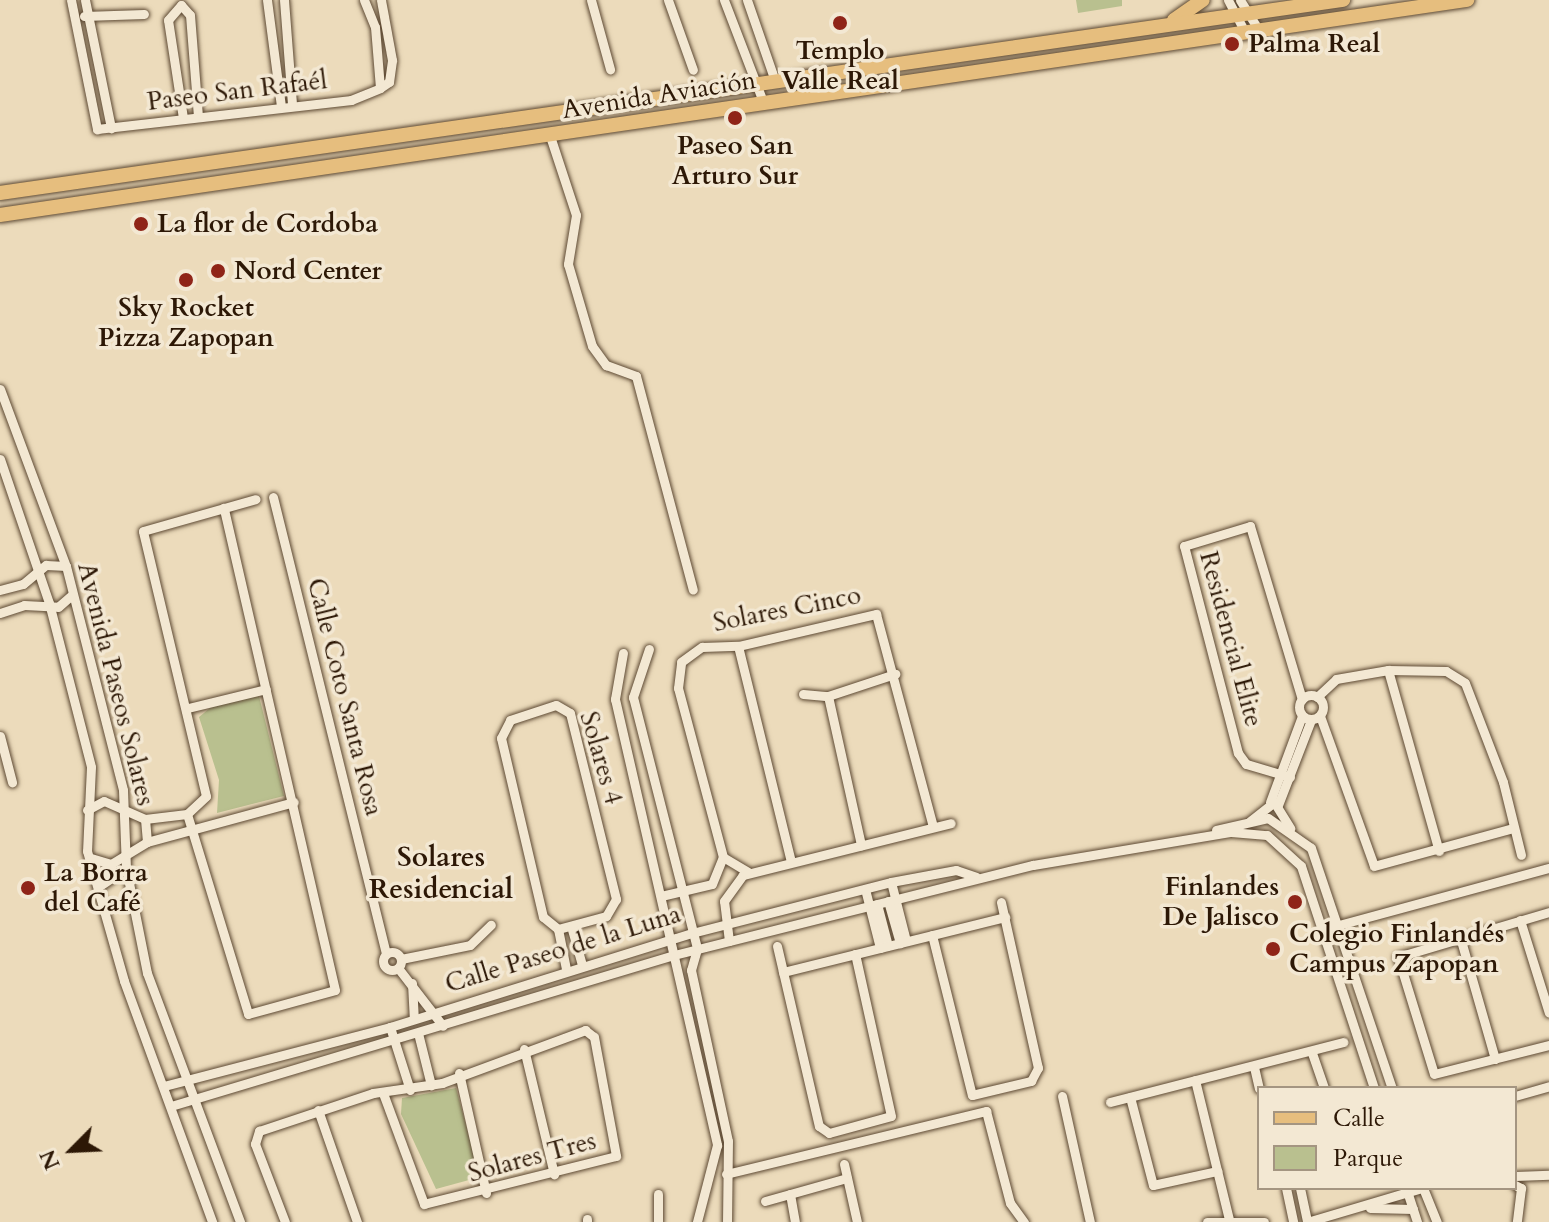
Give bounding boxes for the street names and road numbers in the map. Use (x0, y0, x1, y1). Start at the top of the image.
street label: Paseo San Rafaél (145, 64, 329, 118)
street label: Avenida Aviación (560, 64, 758, 126)
street label: Residencial Elite (1193, 548, 1269, 730)
street label: Avenida Paseos Solares (71, 559, 161, 809)
street label: Calle Coto Santa Rosa (300, 575, 390, 819)
street label: Solares Cinco (711, 579, 863, 639)
street label: Solares 4 (573, 708, 629, 808)
street label: Calle Paseo de la Luna (441, 898, 685, 1000)
street label: Solares Tres (465, 1125, 599, 1189)

